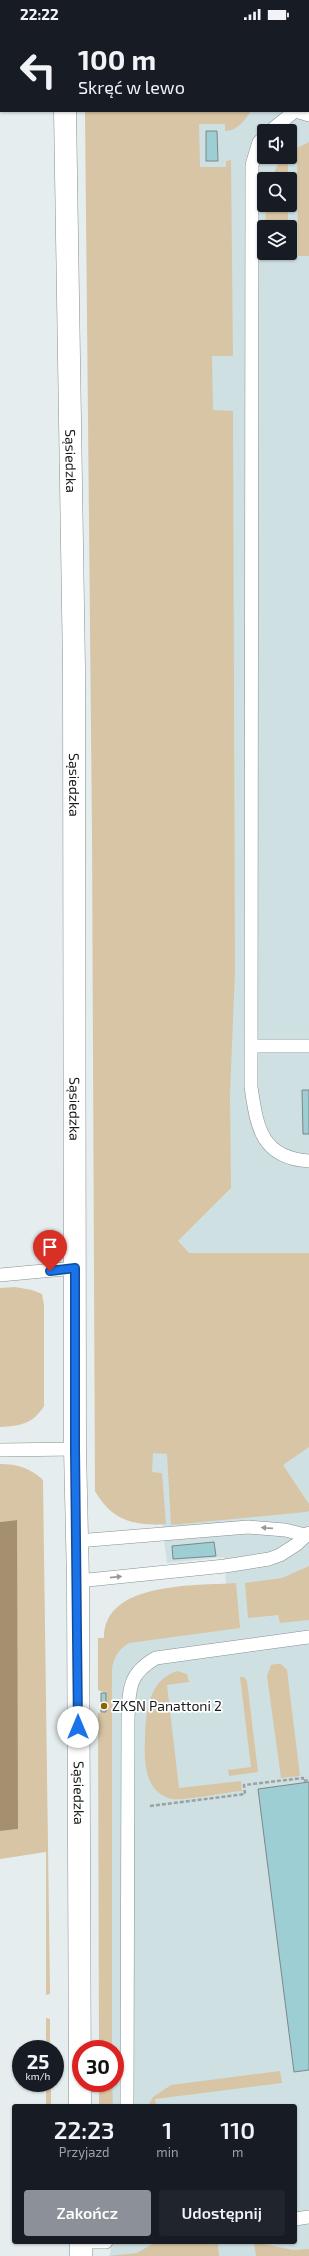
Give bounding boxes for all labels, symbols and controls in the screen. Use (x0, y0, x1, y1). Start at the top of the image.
text: 22:22 (20, 5, 59, 23)
text: 100 m (78, 42, 156, 76)
icon: left (12, 44, 64, 96)
text: Skręć w lewo (78, 76, 185, 98)
map controls (257, 124, 297, 260)
button: sound (257, 124, 297, 164)
button: search (257, 172, 297, 212)
button: layers (257, 220, 297, 260)
street label: Sąsiedzka (62, 429, 80, 493)
street label: Sąsiedzka (66, 753, 83, 817)
street label: Sąsiedzka (67, 1077, 84, 1141)
pin (33, 1230, 67, 1271)
icon: arrive (39, 1236, 61, 1258)
one-way arrow (261, 1525, 273, 1532)
one-way arrow (110, 1574, 122, 1580)
place label: ZKSN Panattoni 2 (112, 1697, 222, 1714)
marker: ZKSN Panattoni 2 (99, 1701, 109, 1711)
position arrow (57, 1706, 99, 1748)
street label: Sąsiedzka (71, 1761, 88, 1825)
speed limit sign: 30 (72, 2040, 124, 2092)
text: 25 (27, 2049, 49, 2073)
text: km/h (26, 2070, 50, 2082)
text: 22:23 (54, 2115, 115, 2144)
text: 1 (162, 2115, 172, 2144)
text: 110 (220, 2115, 255, 2144)
text: Przyjazd (59, 2144, 110, 2160)
text: min (156, 2144, 178, 2160)
text: m (232, 2144, 243, 2160)
button: Zakończ (24, 2190, 151, 2236)
button: Udostępnij (159, 2190, 285, 2236)

